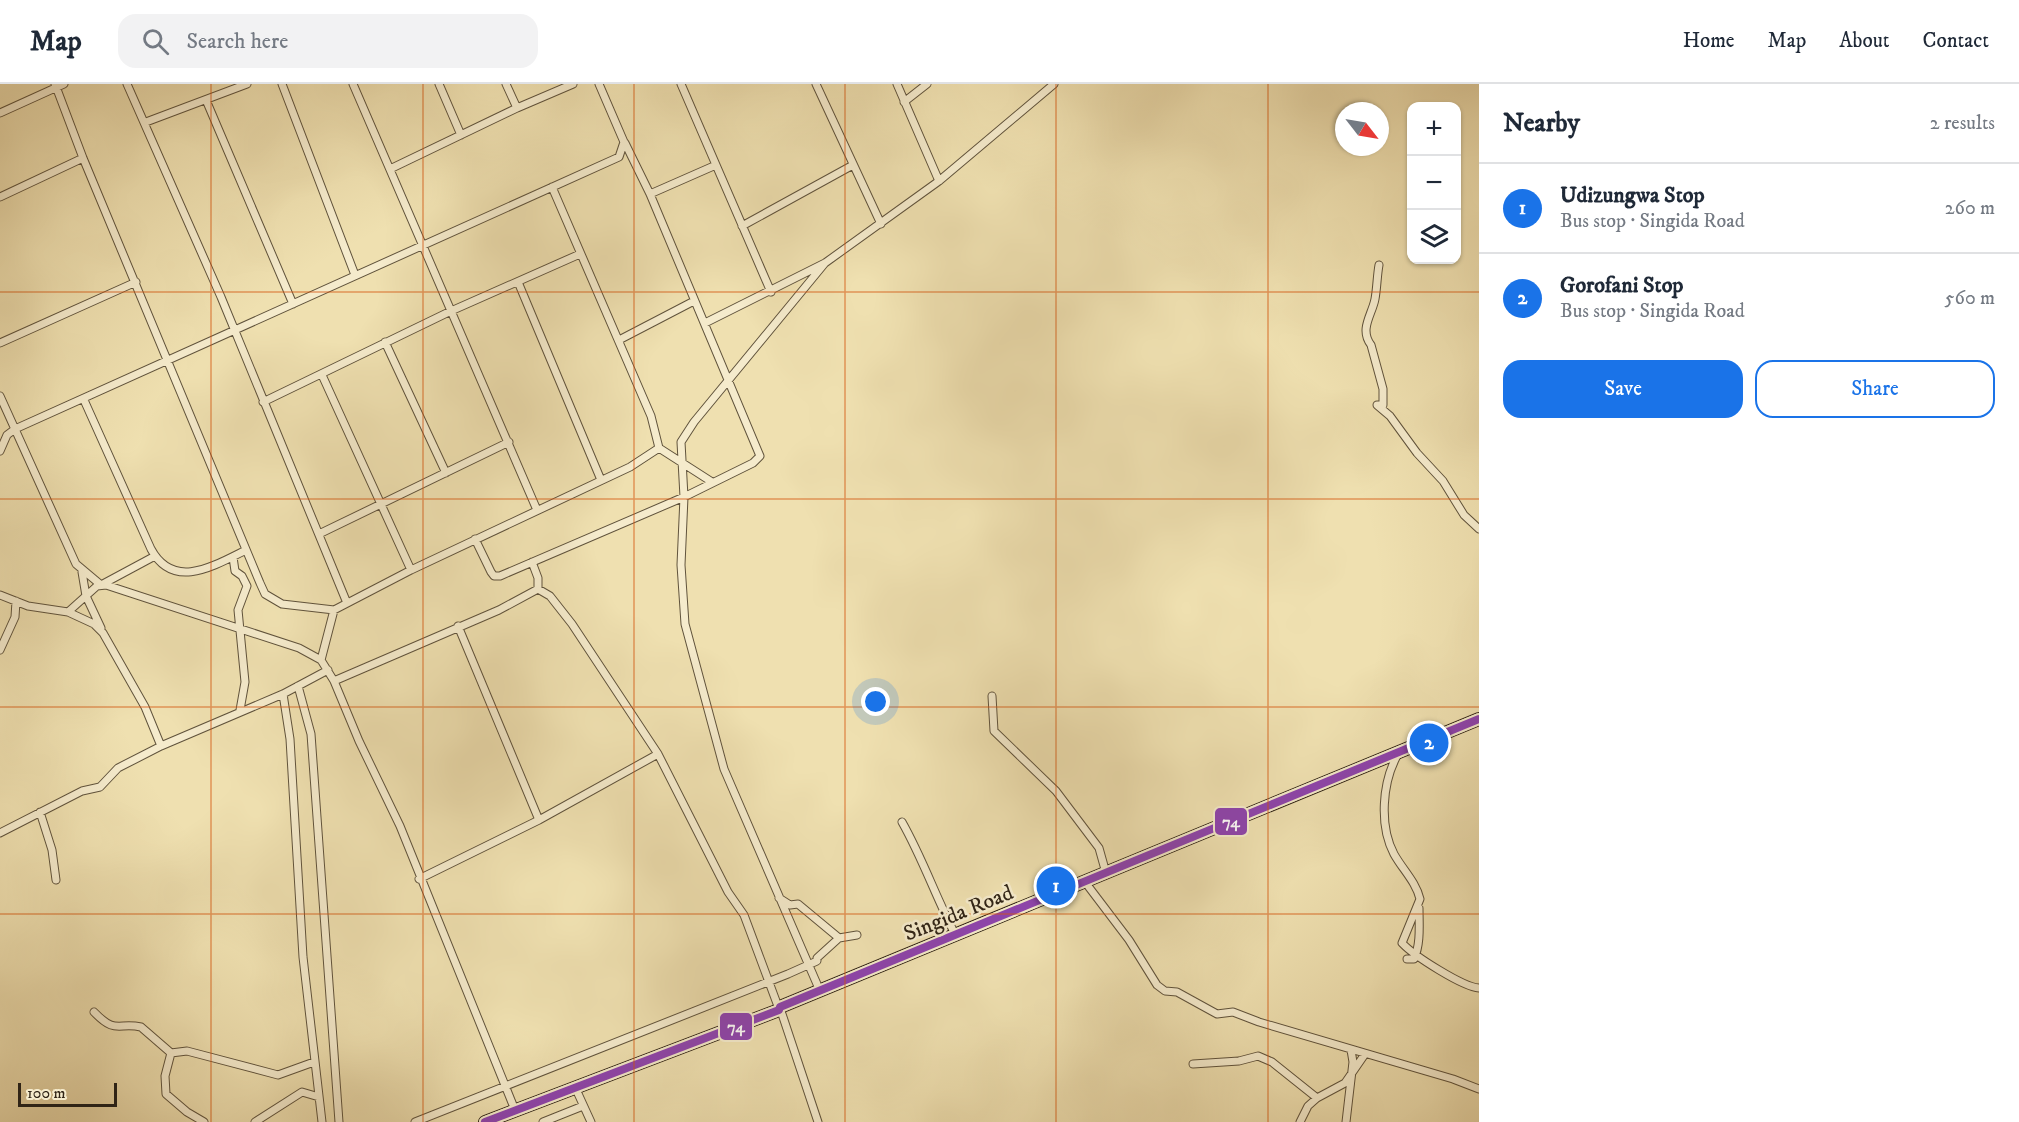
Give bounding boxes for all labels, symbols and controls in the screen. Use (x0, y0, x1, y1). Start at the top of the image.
search box (118, 14, 538, 68)
text: Map (30, 24, 82, 59)
icon: search (139, 25, 172, 58)
text: Search here (187, 28, 288, 55)
text: Home (1683, 28, 1735, 54)
text: Map (1768, 28, 1806, 54)
text: About (1839, 28, 1890, 54)
text: Contact (1923, 28, 1989, 54)
north arrow (1335, 102, 1389, 156)
map controls (1407, 102, 1461, 264)
button: + (1407, 102, 1461, 156)
text: Nearby (1503, 107, 1580, 140)
text: 2 results (1930, 111, 1995, 136)
button: − (1407, 156, 1461, 210)
text: Udizungwa Stop (1560, 182, 1704, 209)
text: 1 (1519, 196, 1526, 221)
text: 260 m (1945, 196, 1995, 221)
text: Bus stop · Singida Road (1560, 209, 1745, 234)
button: layers (1407, 210, 1461, 264)
text: Gorofani Stop (1560, 272, 1683, 299)
text: 2 (1518, 286, 1527, 311)
text: 560 m (1945, 286, 1995, 311)
text: Bus stop · Singida Road (1560, 299, 1745, 324)
button: Save (1503, 360, 1743, 418)
button: Share (1755, 360, 1995, 418)
your location (861, 687, 890, 716)
pin: 2 (1410, 720, 1448, 766)
line badge: 74 (1214, 807, 1248, 836)
text: 74 (1222, 812, 1240, 832)
pin: 1 (1036, 864, 1076, 908)
street label: Singida Road (900, 879, 1017, 948)
line badge: 74 (719, 1012, 753, 1041)
text: 74 (727, 1017, 745, 1037)
scale bar (18, 1080, 117, 1108)
text: 100 m (27, 1083, 66, 1103)

